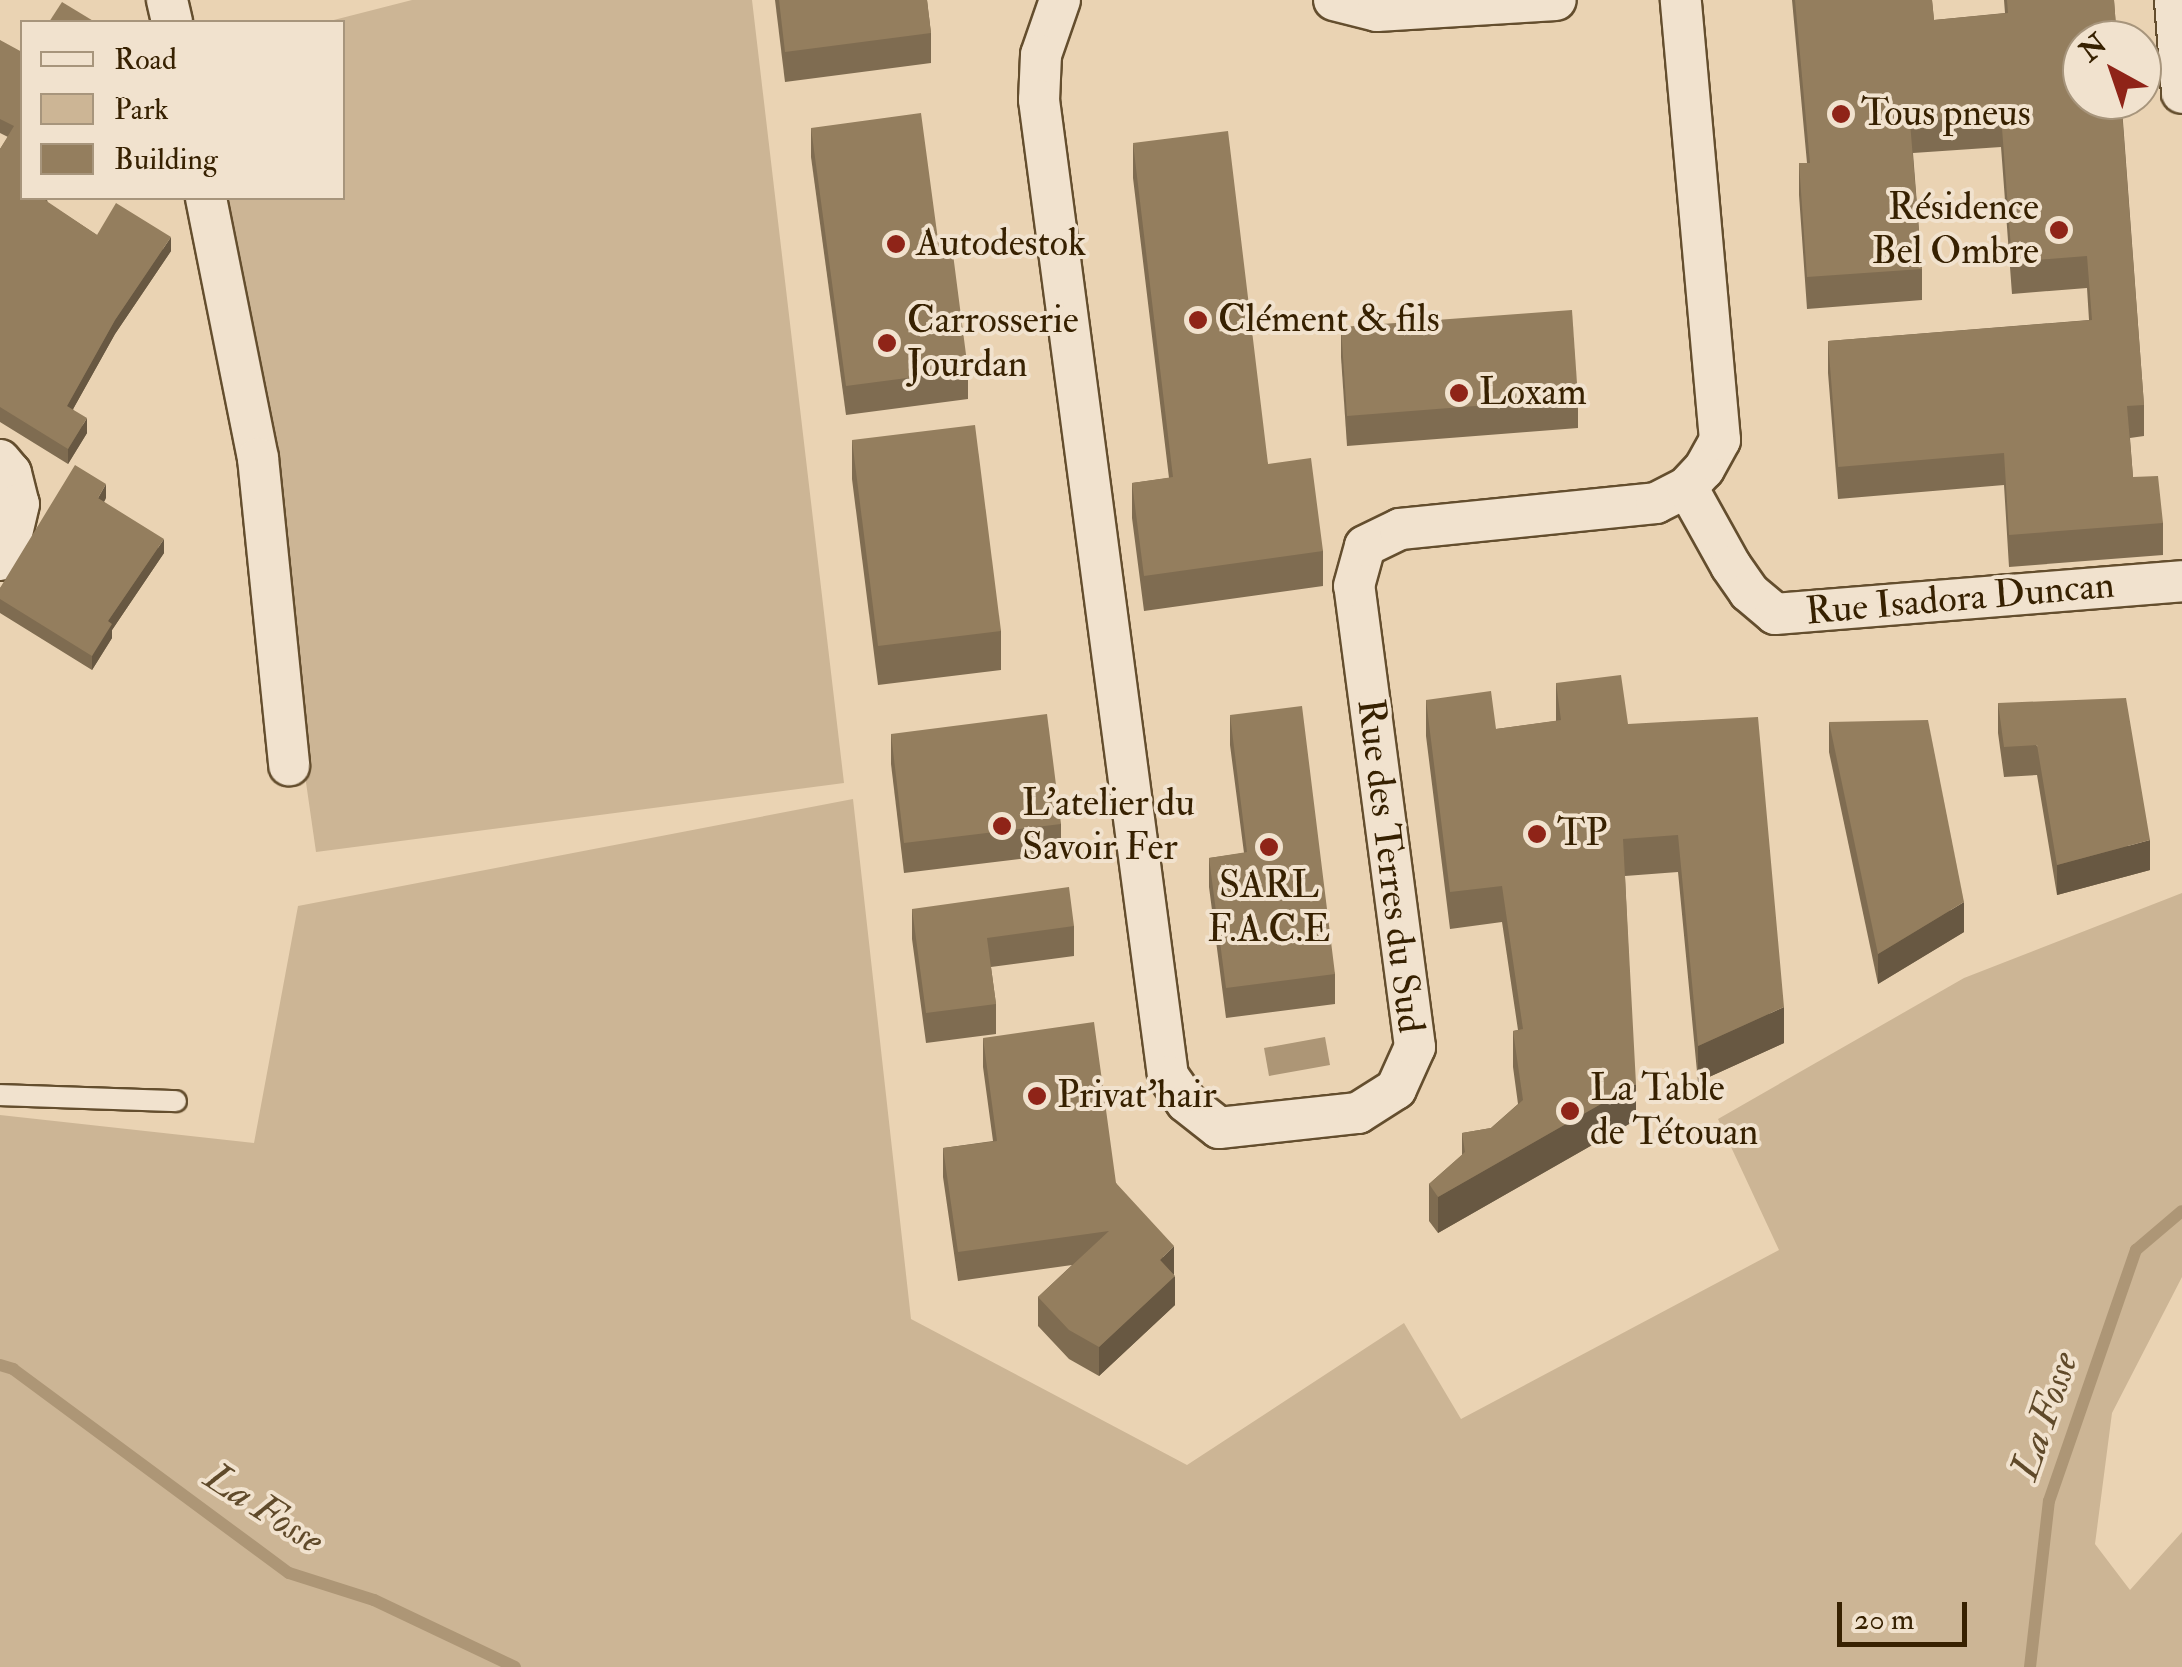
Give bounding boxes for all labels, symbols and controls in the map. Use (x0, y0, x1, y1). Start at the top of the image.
legend (20, 20, 345, 200)
north arrow (2062, 20, 2162, 120)
text: N (2073, 27, 2115, 70)
text: Road (114, 41, 177, 78)
text: Park (114, 91, 169, 128)
place label: Tous pneus (1861, 91, 2031, 137)
marker: Tous pneus (1830, 103, 1852, 125)
text: Building (114, 141, 218, 178)
place label: Résidence Bel Ombre (1872, 185, 2039, 274)
marker: Résidence Bel Ombre (2048, 219, 2070, 241)
place label: Autodestok (916, 221, 1086, 267)
marker: Autodestok (885, 233, 907, 255)
place label: Clément & fils (1218, 297, 1440, 343)
place label: Carrosserie Jourdan (907, 298, 1079, 388)
marker: Clément & fils (1187, 309, 1209, 331)
marker: Carrosserie Jourdan (876, 332, 898, 354)
place label: Loxam (1479, 370, 1587, 416)
marker: Loxam (1448, 382, 1470, 404)
street label: Rue Isadora Duncan (1804, 563, 2116, 635)
street label: Rue des Terres du Sud (1347, 696, 1433, 1036)
place label: L'atelier du Savoir Fer (1022, 781, 1195, 871)
place label: TP (1557, 811, 1607, 857)
marker: L'atelier du Savoir Fer (991, 815, 1013, 837)
marker: TP (1526, 823, 1548, 845)
marker: SARL F.A.C.E (1258, 836, 1280, 858)
place label: SARL F.A.C.E (1208, 863, 1330, 952)
place label: La Table de Tétouan (1590, 1066, 1758, 1156)
place label: Privat'hair (1057, 1073, 1217, 1119)
marker: Privat'hair (1026, 1085, 1048, 1107)
marker: La Table de Tétouan (1559, 1100, 1581, 1122)
water label: La Fosse (2001, 1346, 2089, 1486)
water label: La Fosse (196, 1453, 332, 1565)
scale bar (1842, 1582, 1972, 1644)
text: 20 m (1854, 1601, 1914, 1638)

